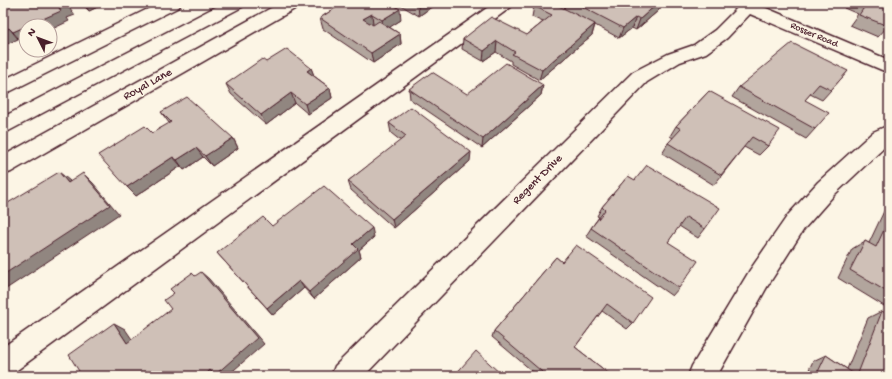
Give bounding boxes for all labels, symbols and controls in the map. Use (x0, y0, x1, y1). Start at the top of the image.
north arrow (18, 18, 58, 58)
street label: Rosser Road (788, 20, 841, 51)
text: N (25, 26, 39, 39)
street label: Royal Lane (121, 66, 175, 104)
street label: Regent Drive (510, 151, 567, 208)

